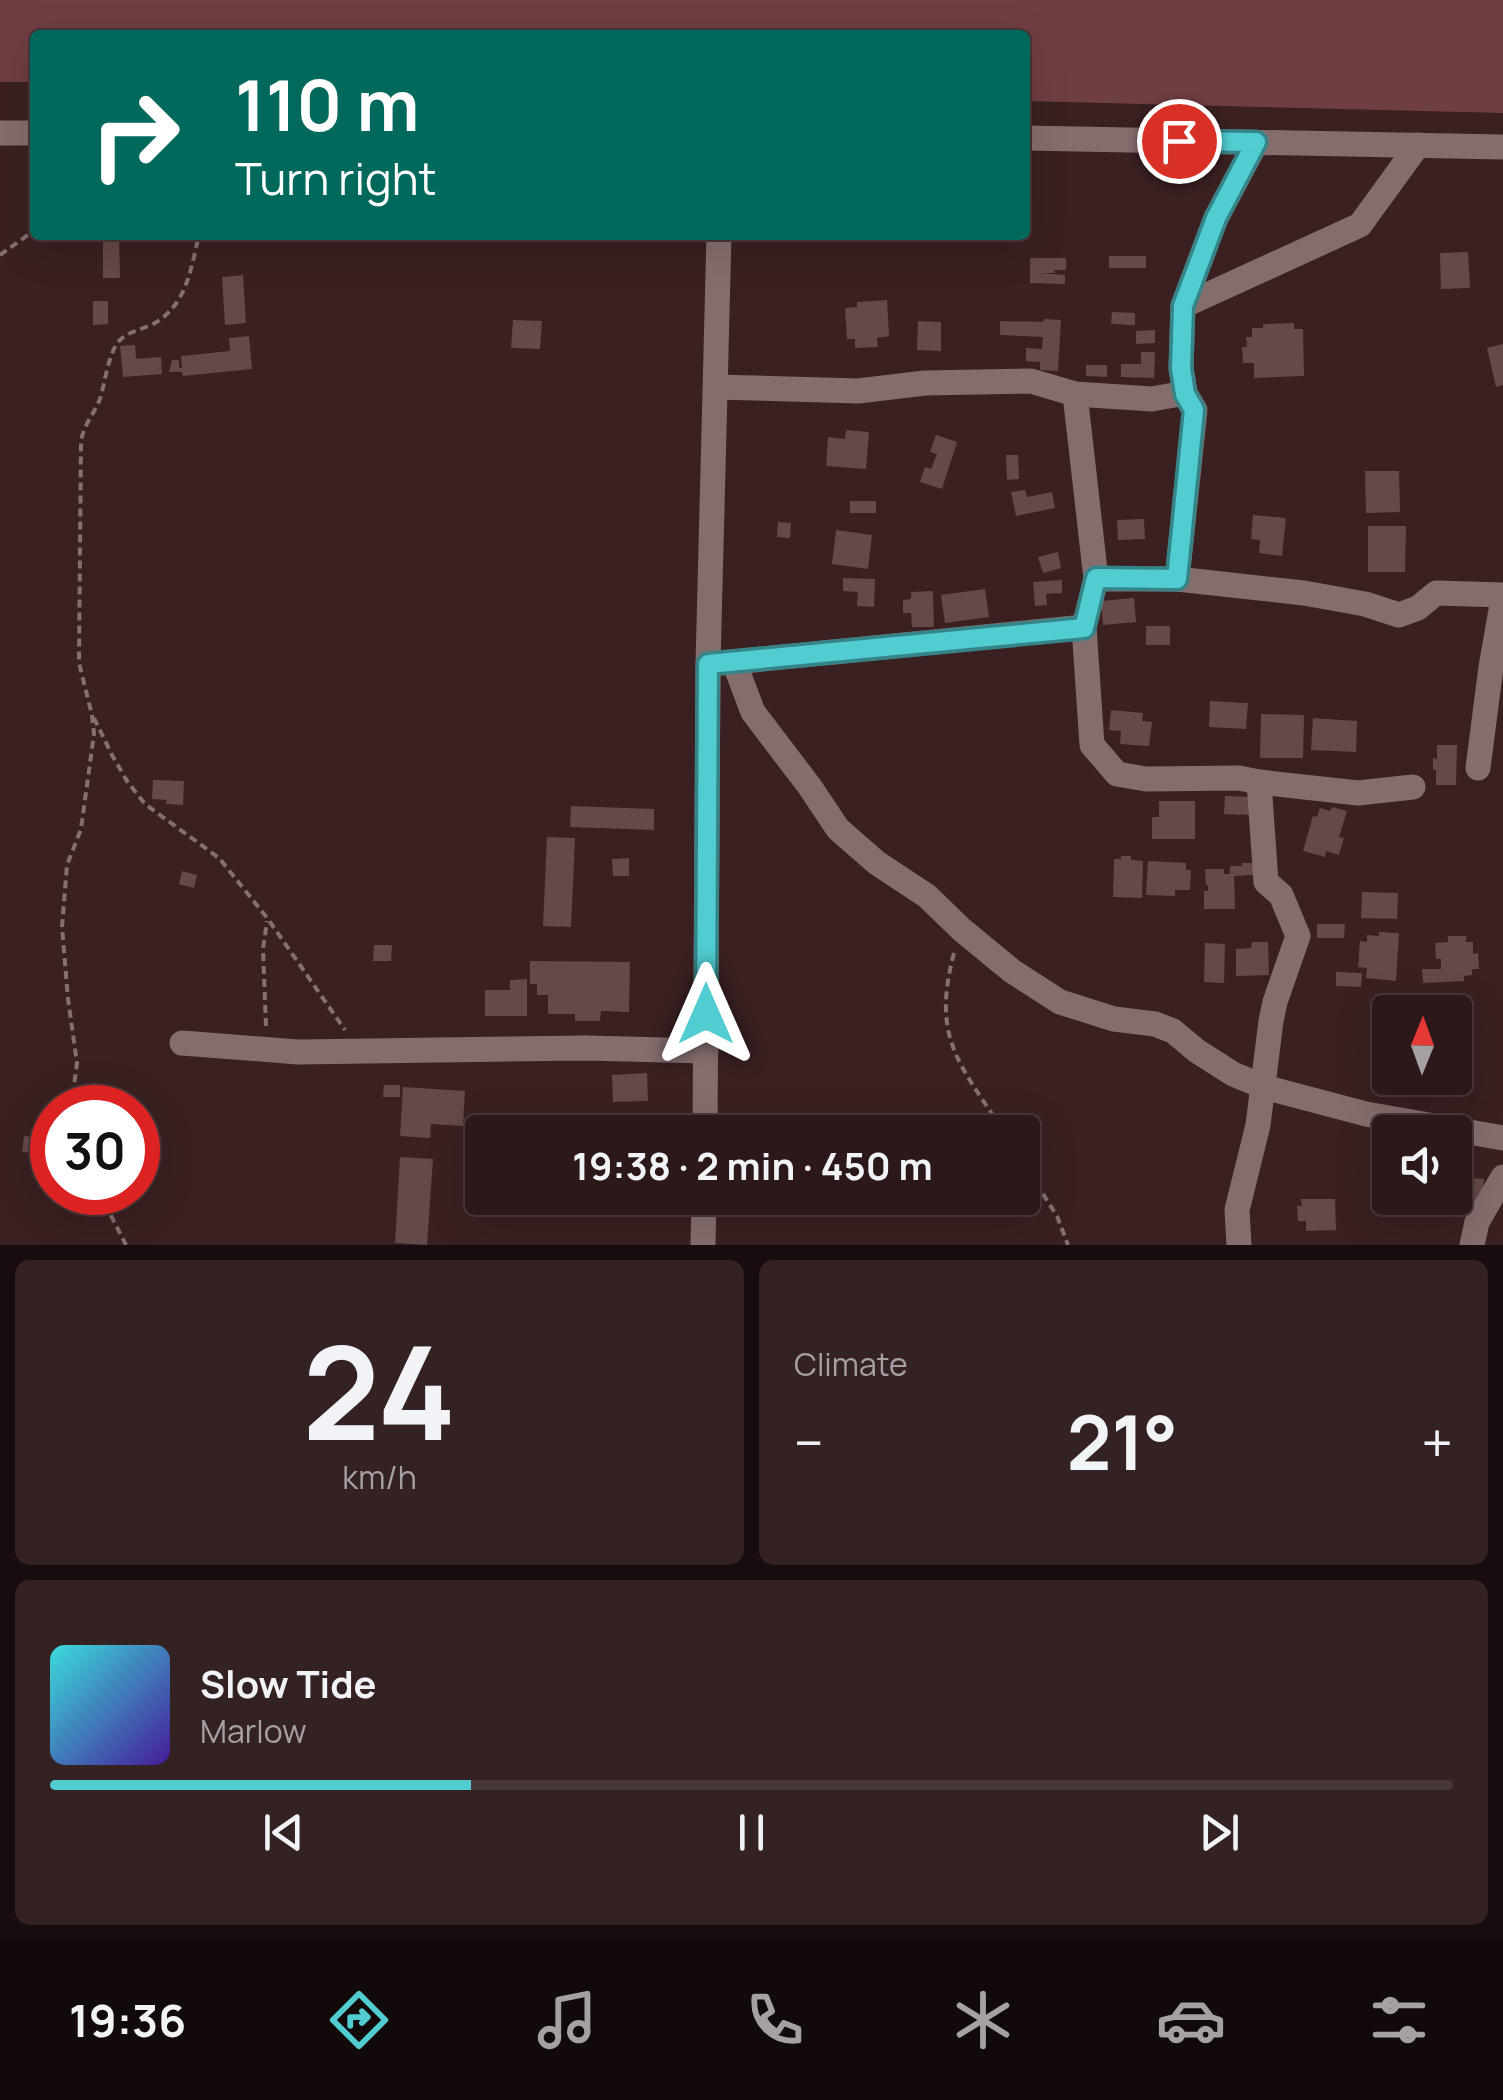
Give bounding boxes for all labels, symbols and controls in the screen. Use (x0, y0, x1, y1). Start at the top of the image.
text: 110 m (235, 56, 419, 152)
icon: right (70, 70, 200, 200)
pin (1137, 99, 1222, 184)
icon: arrive (1152, 114, 1207, 169)
text: Turn right (235, 147, 436, 209)
position arrow (654, 962, 758, 1066)
north arrow (1372, 995, 1472, 1095)
map controls (1372, 995, 1472, 1215)
speed limit sign: 30 (30, 1085, 160, 1215)
button: sound (1372, 1115, 1472, 1215)
text: 19:38 · 2 min · 450 m (572, 1139, 933, 1191)
text: 24 (303, 1301, 456, 1479)
text: Climate (794, 1342, 908, 1386)
text: 21° (1067, 1390, 1178, 1493)
text: − (794, 1404, 824, 1480)
text: + (1421, 1404, 1453, 1480)
text: km/h (342, 1455, 417, 1499)
text: Slow Tide (200, 1657, 377, 1709)
text: Marlow (200, 1709, 307, 1753)
icon: previous (256, 1805, 311, 1860)
icon: pause (724, 1805, 779, 1860)
icon: next (1192, 1805, 1247, 1860)
icon: directions (324, 1985, 394, 2055)
icon: music (532, 1985, 602, 2055)
icon: phone (740, 1985, 810, 2055)
icon: climate (948, 1985, 1018, 2055)
icon: car (1156, 1985, 1226, 2055)
icon: filters (1364, 1985, 1434, 2055)
text: 19:36 (69, 1989, 186, 2051)

